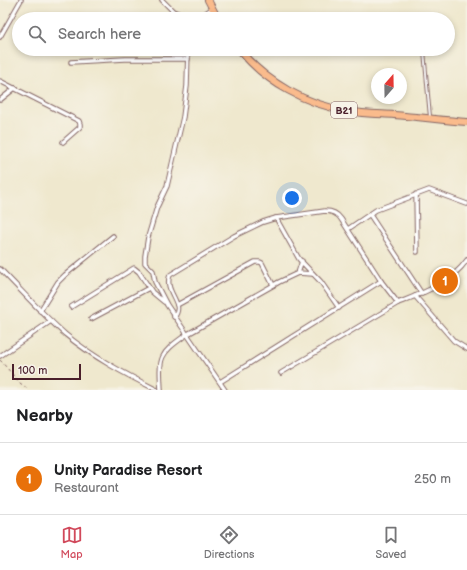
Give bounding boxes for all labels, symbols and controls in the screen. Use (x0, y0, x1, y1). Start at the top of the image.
search box (12, 12, 455, 56)
icon: search (26, 23, 48, 45)
text: Search here (58, 25, 141, 44)
north arrow (371, 68, 407, 104)
road number: B21 (331, 102, 357, 118)
your location (282, 188, 302, 208)
pin: 1 (432, 266, 458, 296)
scale bar (12, 362, 81, 381)
text: 100 m (18, 364, 47, 377)
text: Nearby (16, 406, 73, 426)
text: Unity Paradise Resort (54, 461, 202, 480)
text: 1 (26, 471, 32, 487)
text: 250 m (414, 471, 451, 487)
text: Restaurant (54, 480, 119, 496)
tab: Map (61, 524, 83, 561)
tab: Directions (204, 524, 254, 561)
tab: Saved (376, 524, 406, 561)

